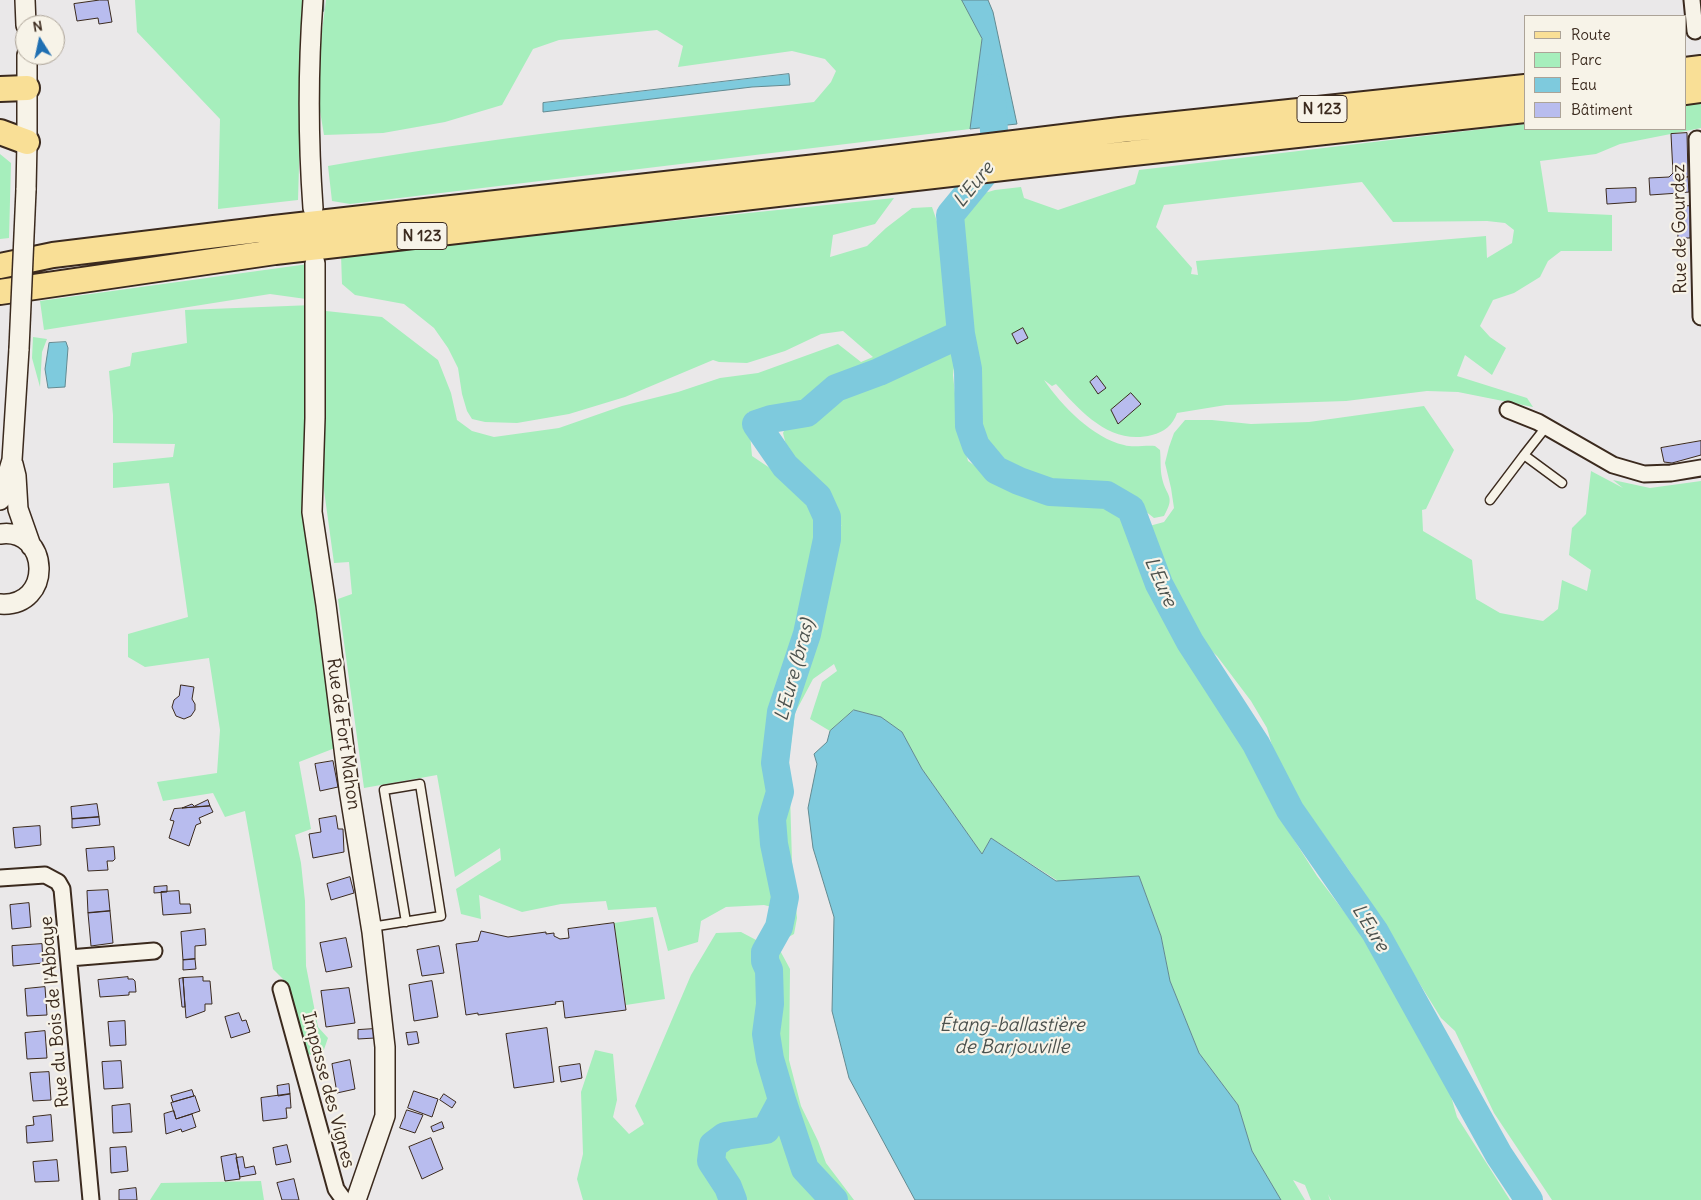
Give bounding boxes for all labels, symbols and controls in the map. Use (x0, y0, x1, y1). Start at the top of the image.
north arrow (15, 15, 65, 65)
legend (1524, 15, 1686, 130)
text: N (31, 17, 44, 36)
text: Route (1571, 25, 1611, 44)
text: Parc (1571, 50, 1602, 69)
text: Eau (1571, 75, 1597, 94)
road number: N 123 (1297, 96, 1347, 122)
text: Bâtiment (1571, 100, 1633, 119)
water label: L'Eure (949, 158, 999, 212)
street label: Rue de Gourdez (1668, 164, 1692, 294)
road number: N 123 (397, 222, 447, 250)
water label: L'Eure (1139, 554, 1181, 610)
water label: L'Eure (bras) (770, 617, 820, 723)
street label: Rue de Fort Mahon (322, 657, 364, 811)
water label: L'Eure (1347, 900, 1393, 956)
street label: Rue du Bois de l'Abbaye (36, 915, 74, 1109)
street label: Impasse des Vignes (297, 1010, 359, 1170)
water label: Étang-ballastière de Barjouville (939, 1015, 1085, 1059)

